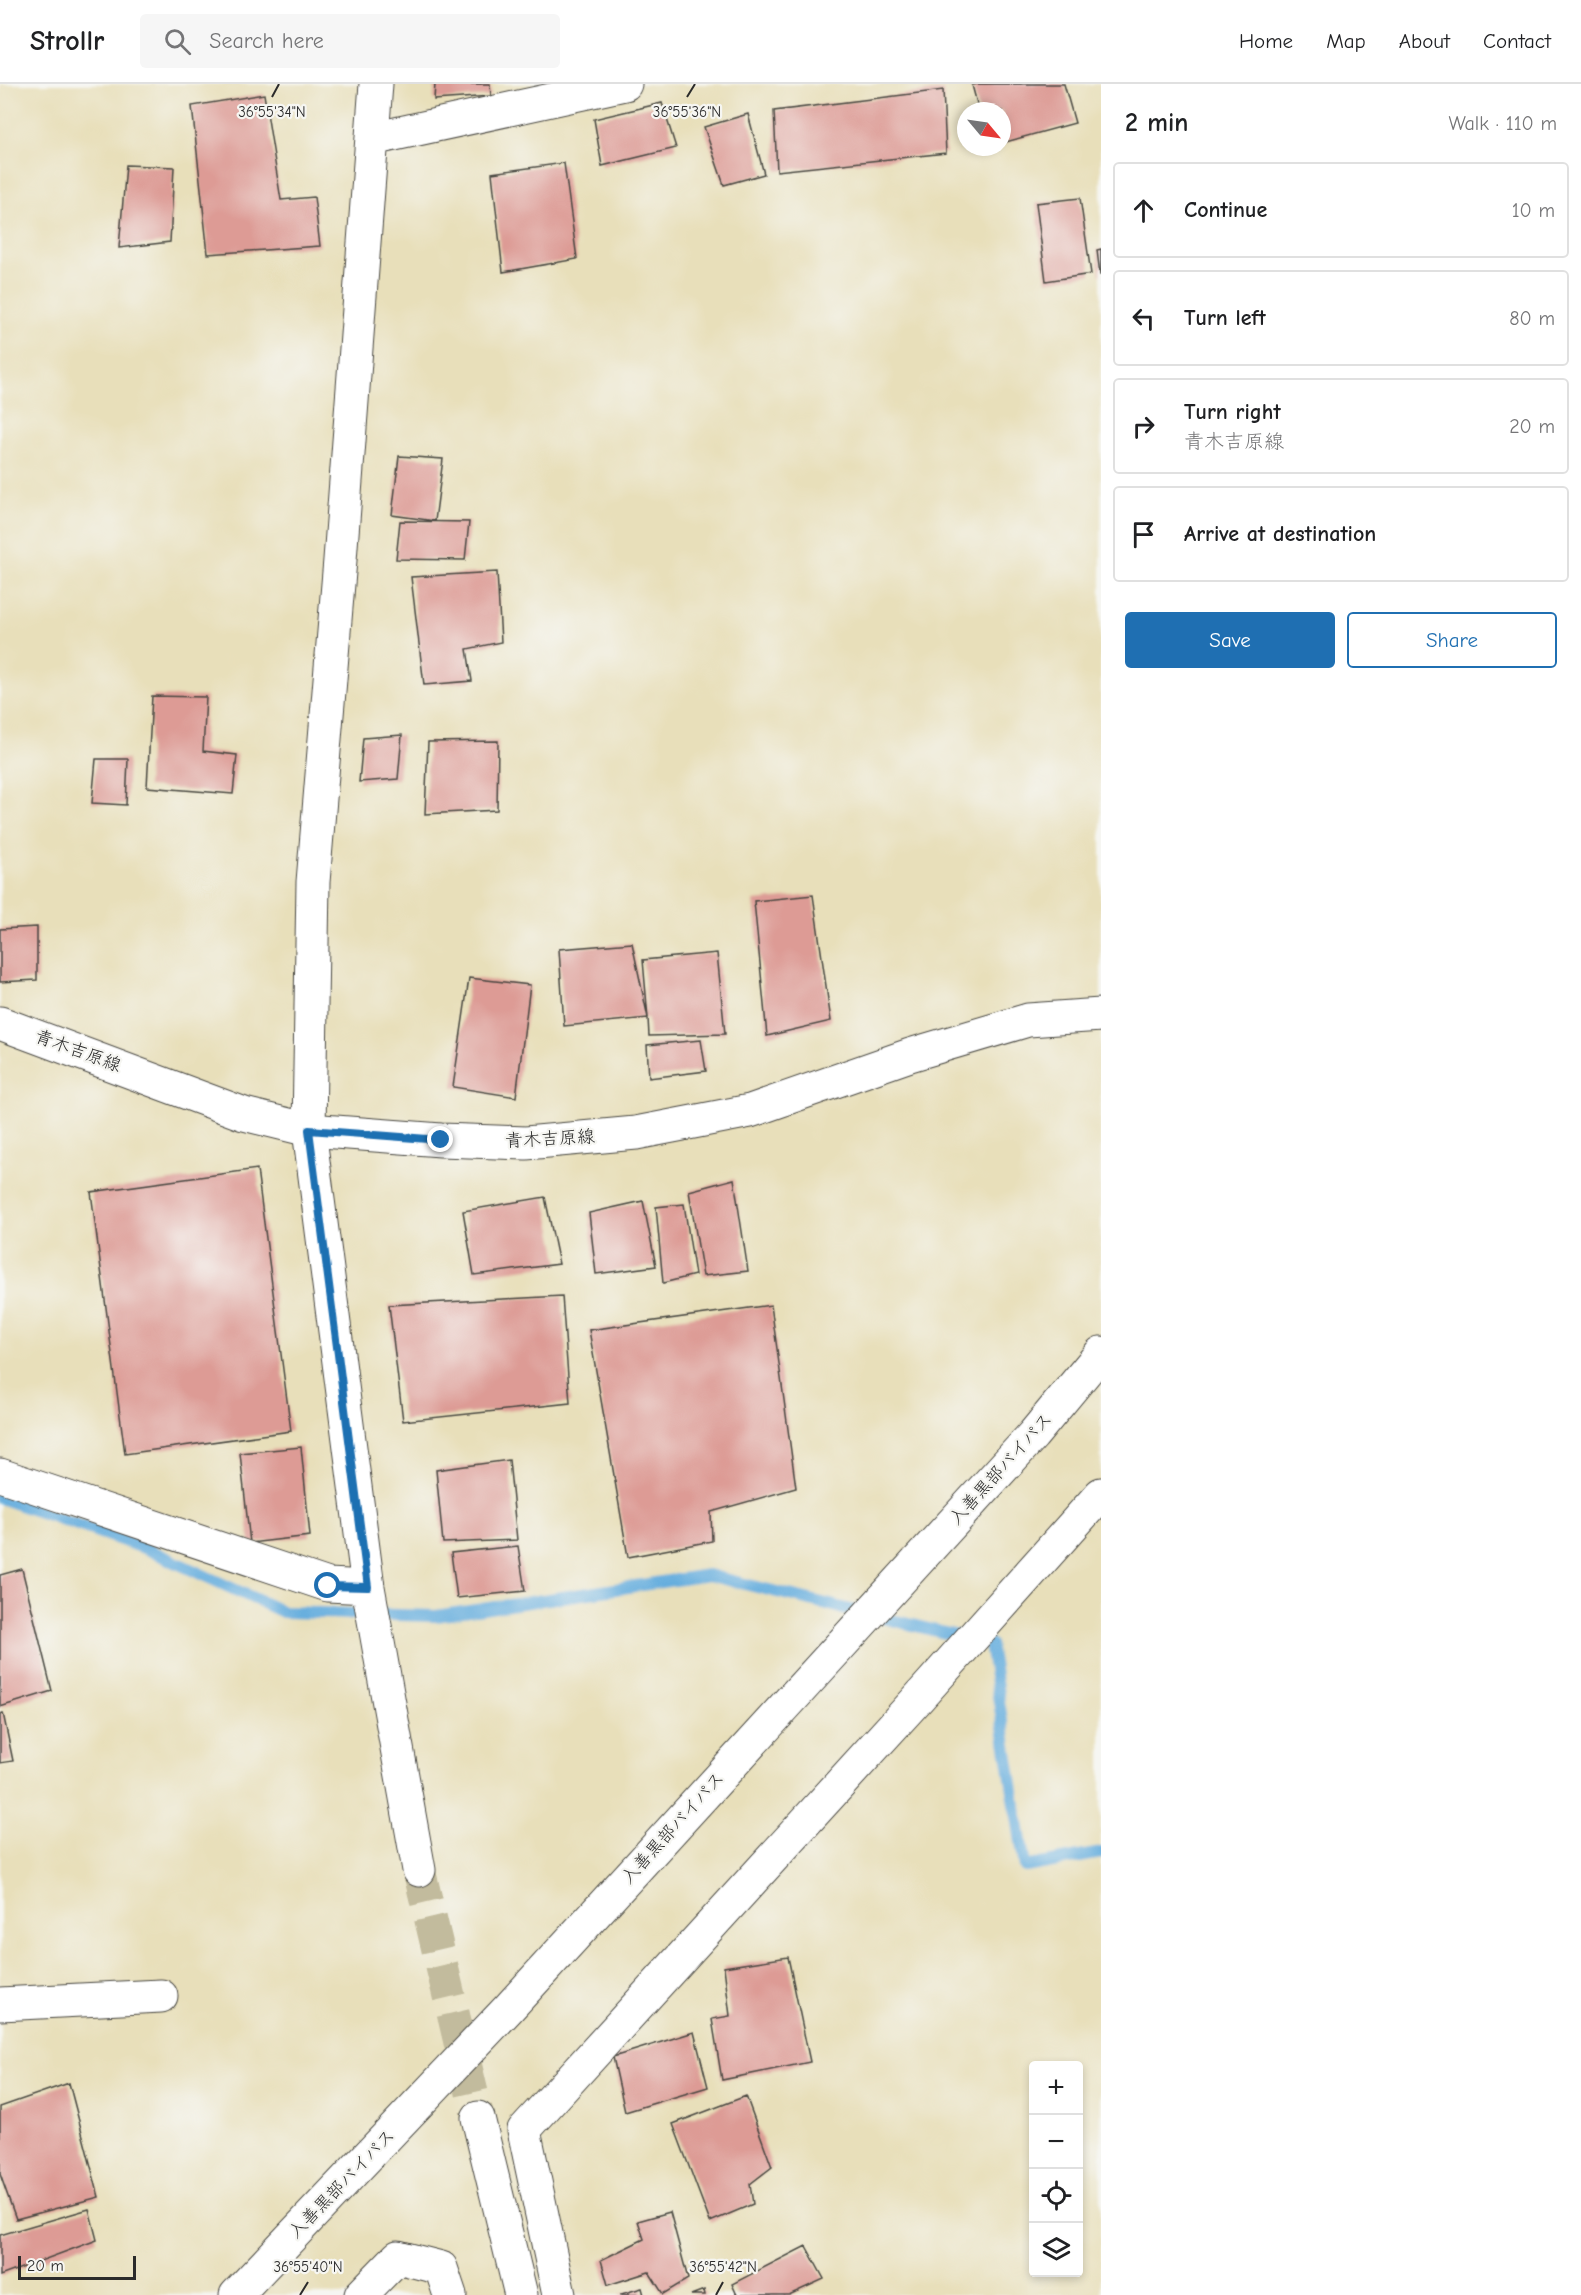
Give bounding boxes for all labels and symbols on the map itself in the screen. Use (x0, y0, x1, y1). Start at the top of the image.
north arrow (957, 102, 1011, 156)
text: 36°55'34"N (238, 103, 306, 121)
text: 36°55'36"N (653, 103, 721, 121)
street label: 青木吉原線 (32, 1026, 124, 1076)
route end (427, 1126, 453, 1152)
street label: 青木吉原線 (505, 1126, 595, 1152)
street label: 入善黒部バイパス (945, 1409, 1057, 1529)
route start (314, 1572, 340, 1598)
street label: 入善黒部バイパス (617, 1768, 729, 1888)
street label: 入善黒部バイパス (285, 2125, 399, 2243)
scale bar (18, 2253, 136, 2280)
text: 36°55'40"N (273, 2258, 343, 2276)
text: 36°55'42"N (689, 2258, 757, 2276)

